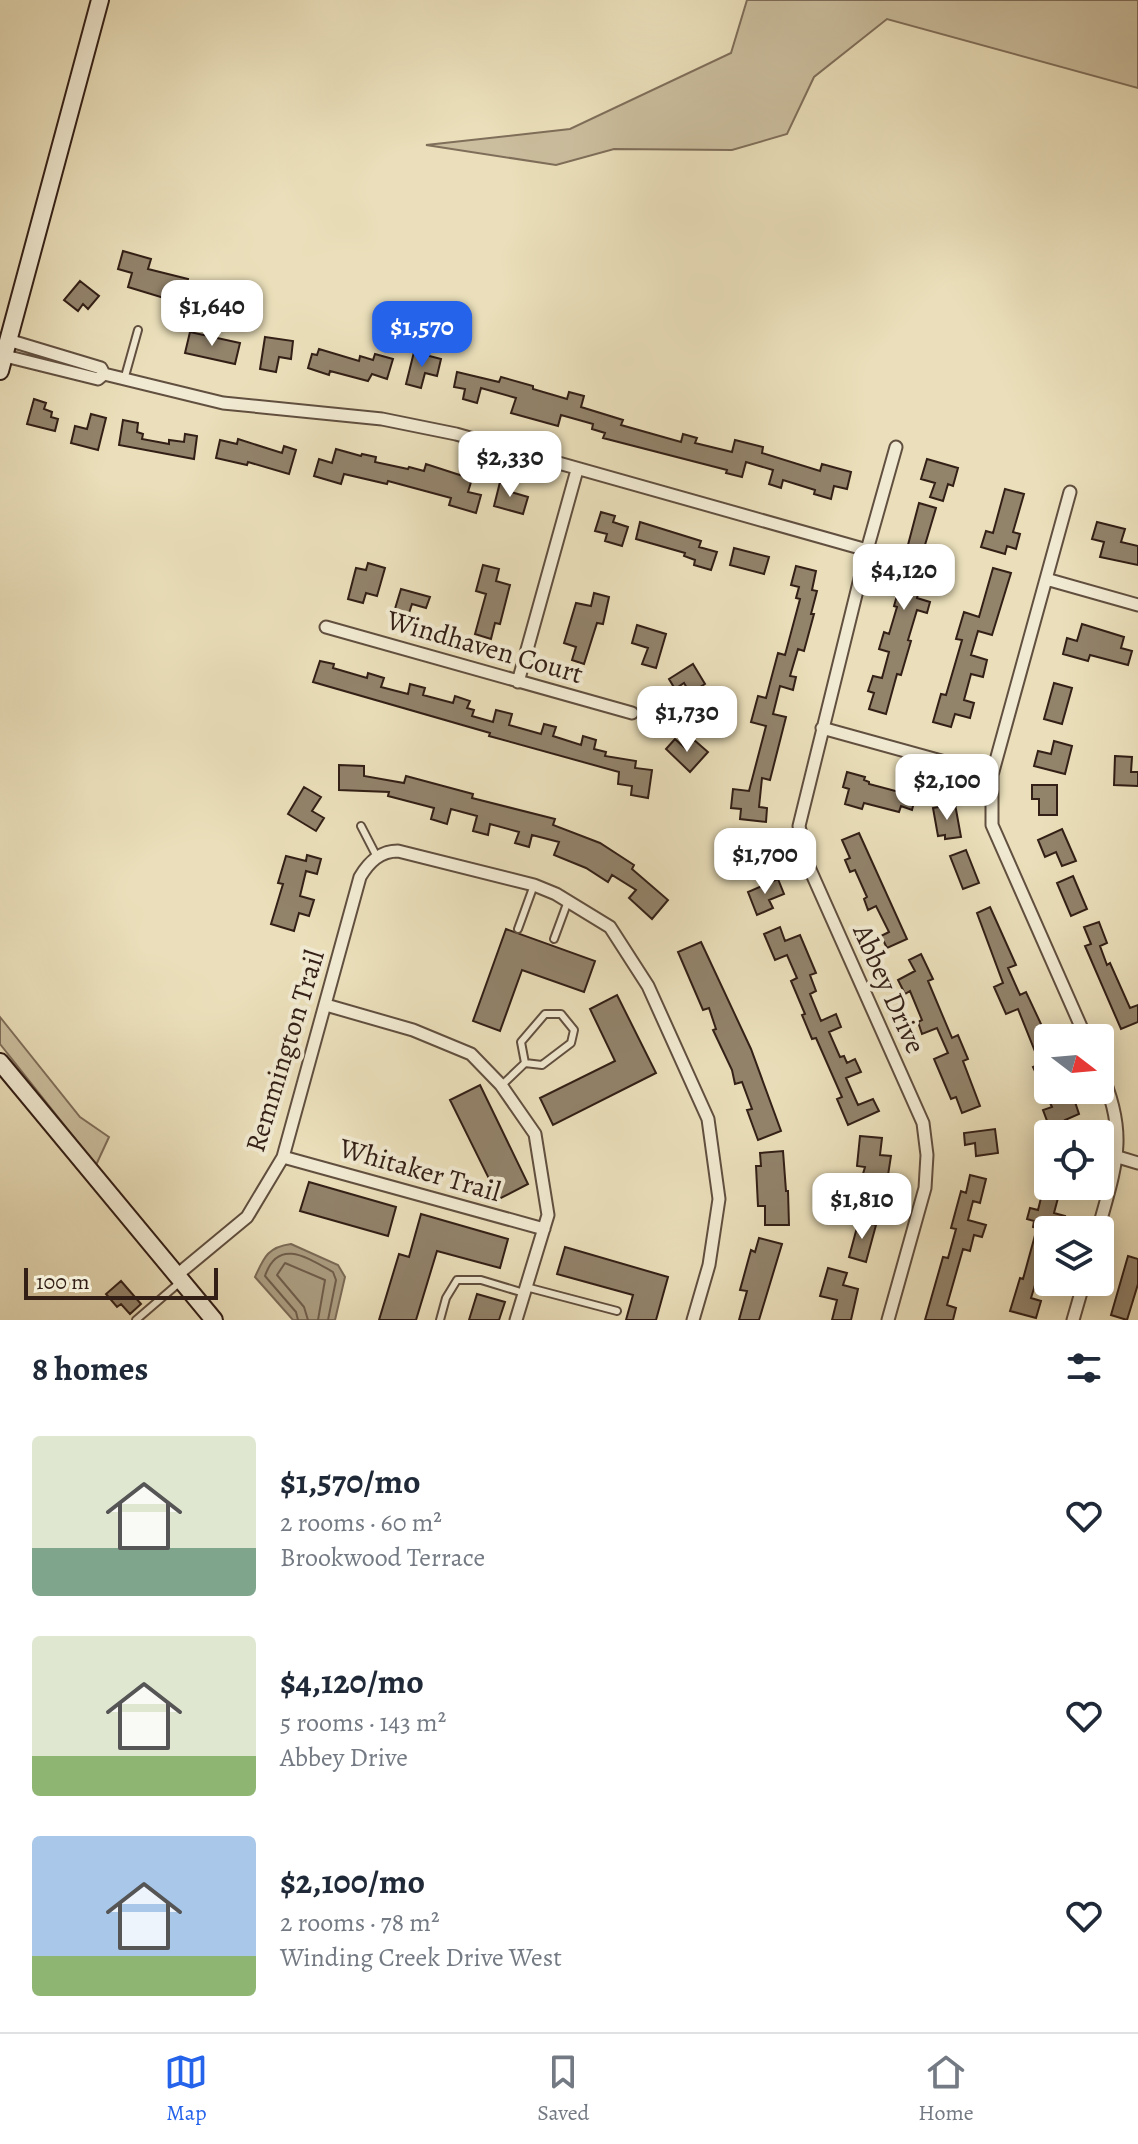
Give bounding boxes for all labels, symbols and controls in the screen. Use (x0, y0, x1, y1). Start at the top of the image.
pin: $1,640 (147, 280, 277, 348)
text: $1,640 (179, 288, 245, 323)
pin: $1,570 (357, 301, 487, 369)
text: $1,570 (390, 309, 454, 344)
pin: $2,330 (445, 431, 575, 499)
text: $2,330 (476, 439, 544, 474)
pin: $4,120 (839, 544, 969, 612)
text: $4,120 (871, 552, 937, 587)
street label: Windhaven Court (382, 601, 587, 693)
pin: $1,730 (622, 686, 752, 754)
text: $1,730 (655, 694, 719, 729)
pin: $2,100 (882, 754, 1012, 822)
text: $2,100 (913, 762, 981, 797)
pin: $1,700 (700, 828, 830, 896)
text: $1,700 (732, 836, 798, 871)
street label: Abbey Drive (843, 917, 934, 1060)
street label: Remmington Trail (236, 945, 334, 1157)
north arrow (1034, 1024, 1114, 1104)
map controls (1034, 1024, 1114, 1296)
button: locate (1034, 1120, 1114, 1200)
street label: Whitaker Trail (334, 1129, 505, 1211)
pin: $1,810 (797, 1173, 927, 1241)
text: $1,810 (830, 1181, 894, 1216)
button: layers (1034, 1216, 1114, 1296)
scale bar (24, 1264, 218, 1300)
text: 100 m (36, 1267, 90, 1297)
text: 8 homes (32, 1345, 148, 1392)
icon: filters (1062, 1346, 1106, 1390)
text: $1,570/mo (280, 1458, 421, 1505)
icon: home (96, 1468, 192, 1564)
icon: heart (1062, 1494, 1106, 1538)
text: 2 rooms · 60 m² (280, 1505, 442, 1540)
text: Brookwood Terrace (280, 1540, 485, 1575)
text: $4,120/mo (280, 1658, 424, 1705)
icon: home (96, 1668, 192, 1764)
icon: heart (1062, 1694, 1106, 1738)
text: 5 rooms · 143 m² (280, 1705, 446, 1740)
text: Abbey Drive (280, 1740, 408, 1775)
text: $2,100/mo (280, 1858, 425, 1905)
icon: home (96, 1868, 192, 1964)
icon: heart (1062, 1894, 1106, 1938)
text: 2 rooms · 78 m² (280, 1905, 439, 1940)
text: Winding Creek Drive West (280, 1940, 562, 1975)
tab: Map (164, 2050, 208, 2128)
tab: Saved (537, 2050, 589, 2128)
tab: Home (918, 2050, 974, 2128)

